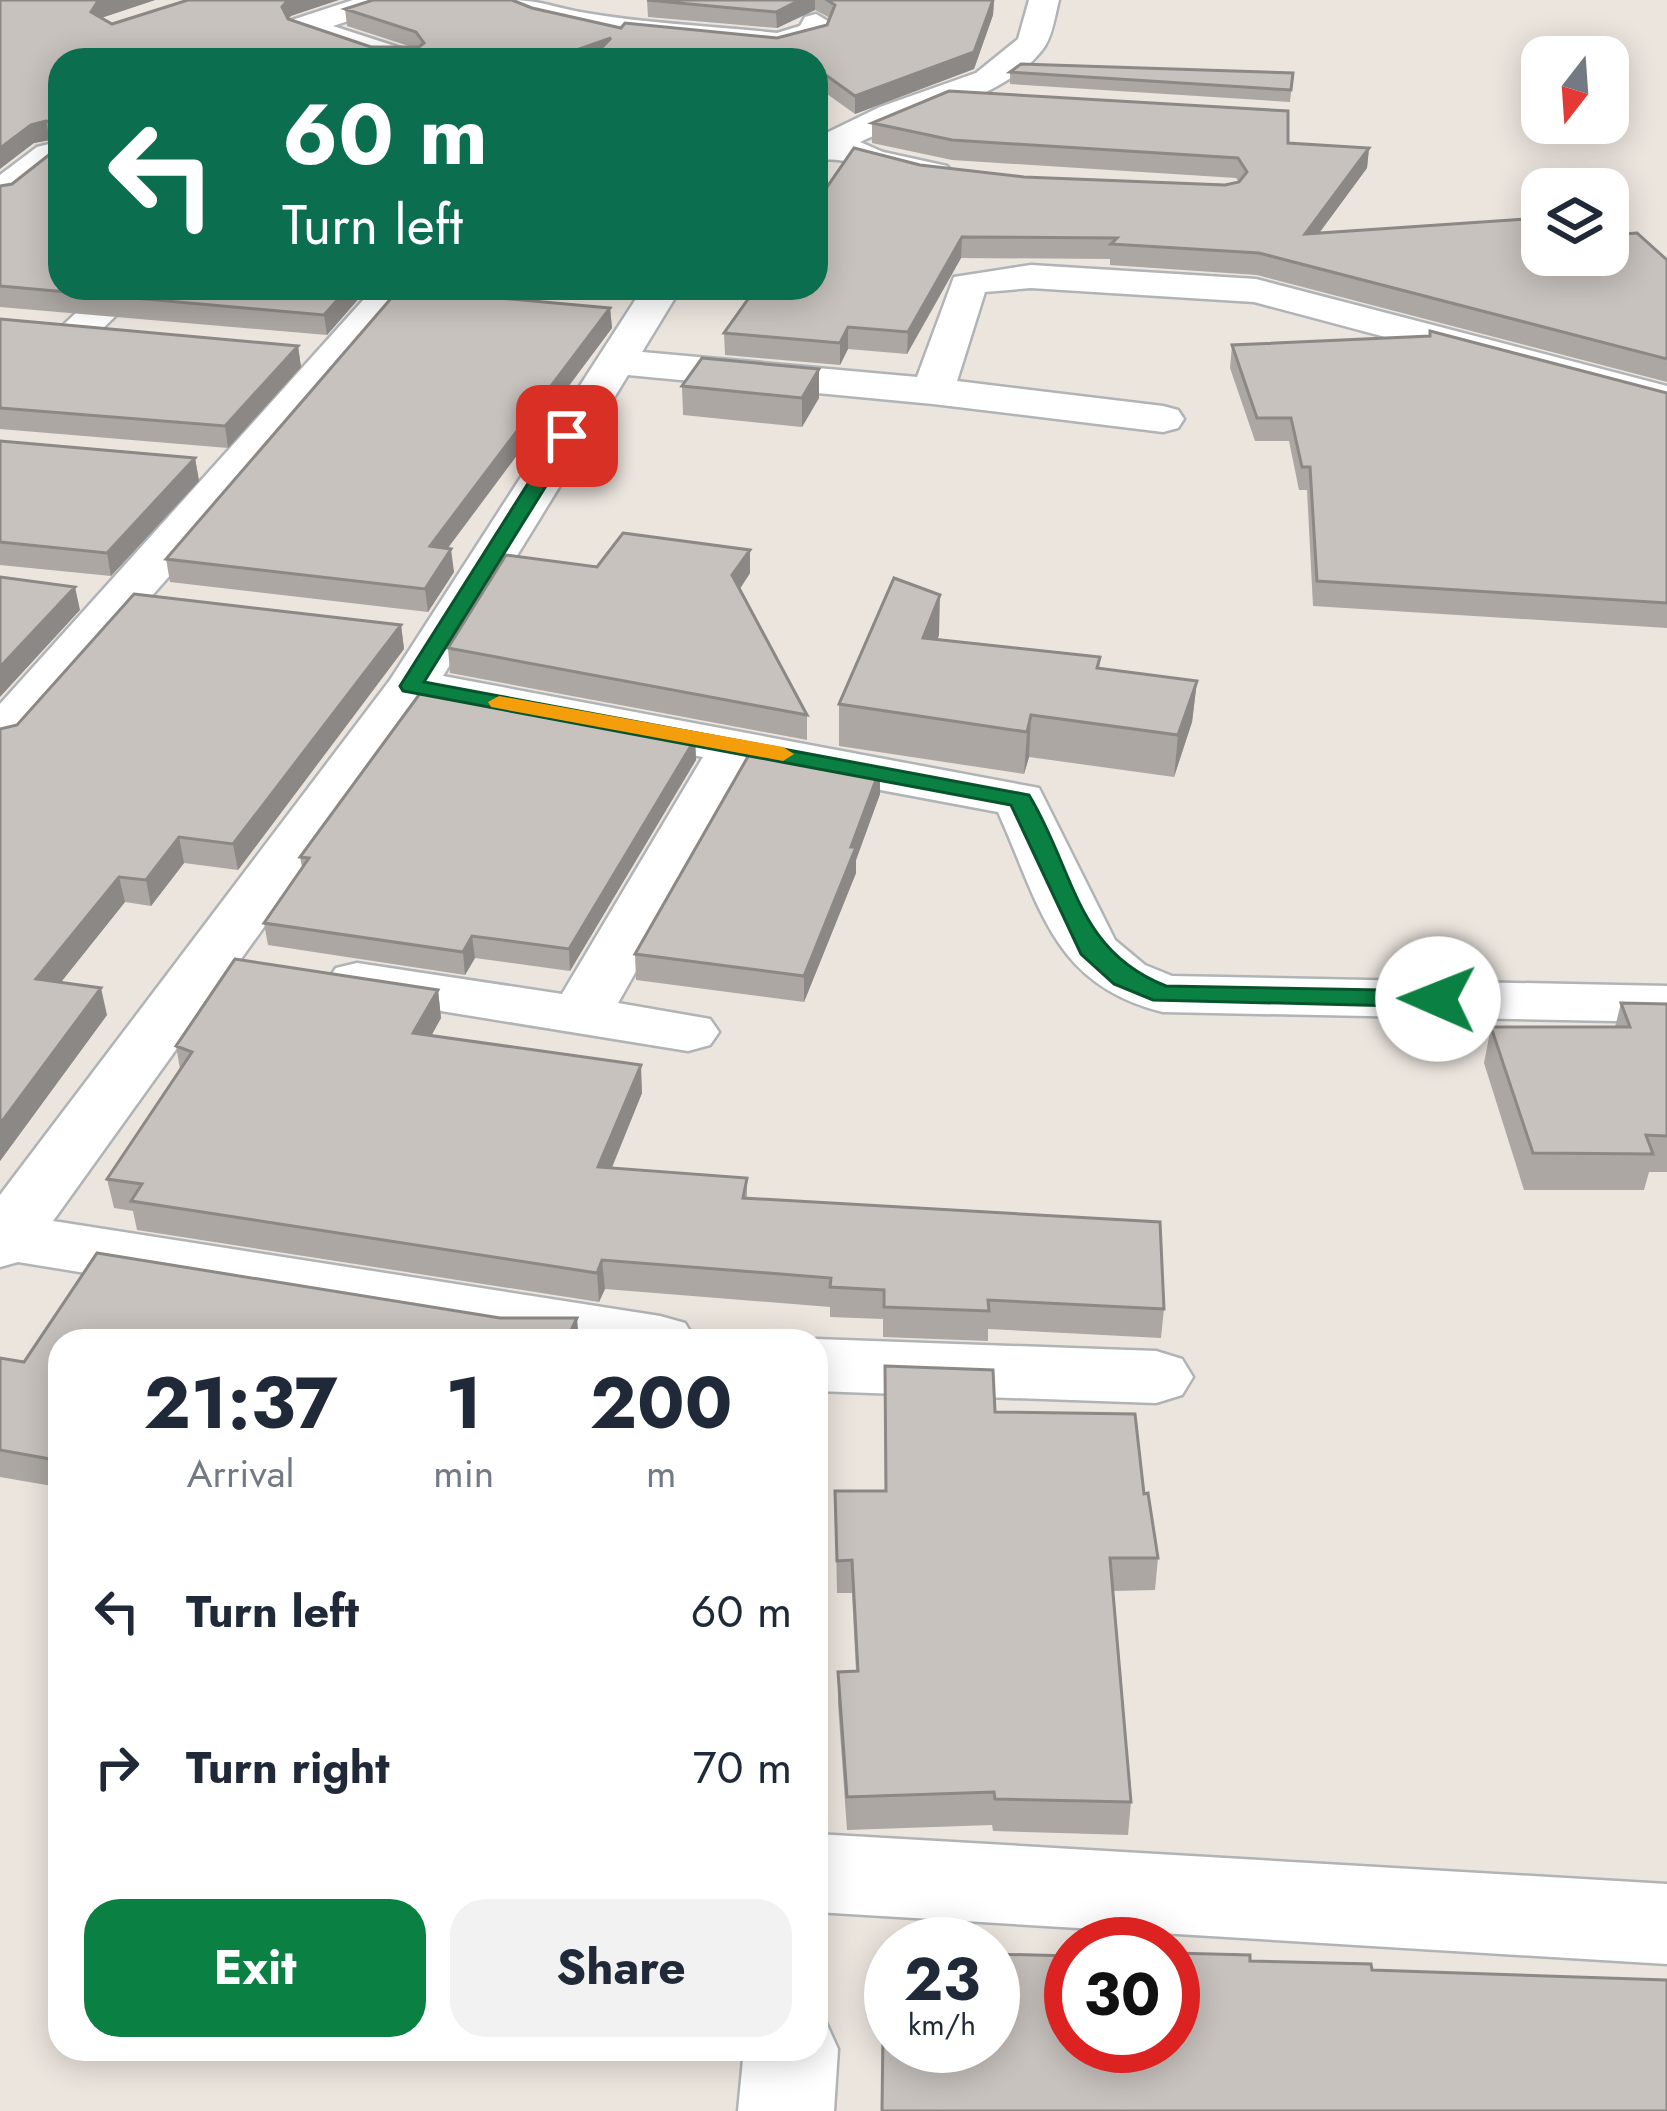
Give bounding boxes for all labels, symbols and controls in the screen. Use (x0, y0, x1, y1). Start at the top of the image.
north arrow (1521, 36, 1629, 144)
map controls (1521, 36, 1629, 276)
text: 60 m (282, 74, 488, 196)
icon: left (84, 96, 240, 252)
button: layers (1521, 168, 1629, 276)
text: Turn left (282, 186, 463, 264)
pin (516, 385, 618, 487)
icon: arrive (534, 403, 600, 469)
position arrow (1375, 936, 1501, 1062)
text: 21:37 (144, 1351, 338, 1455)
text: 1 (445, 1351, 482, 1455)
text: 200 (590, 1351, 732, 1455)
text: Arrival (187, 1445, 294, 1502)
text: min (433, 1445, 494, 1502)
text: m (646, 1445, 676, 1502)
icon: left (84, 1578, 150, 1644)
text: Turn left (186, 1579, 359, 1644)
text: 60 m (690, 1579, 792, 1644)
icon: right (84, 1734, 150, 1800)
text: Turn right (186, 1735, 390, 1800)
text: 70 m (693, 1735, 792, 1800)
button: Exit (84, 1899, 426, 2037)
button: Share (450, 1899, 792, 2037)
speed limit sign: 30 (1044, 1917, 1200, 2073)
text: 23 (904, 1936, 980, 2023)
text: km/h (908, 2003, 976, 2046)

